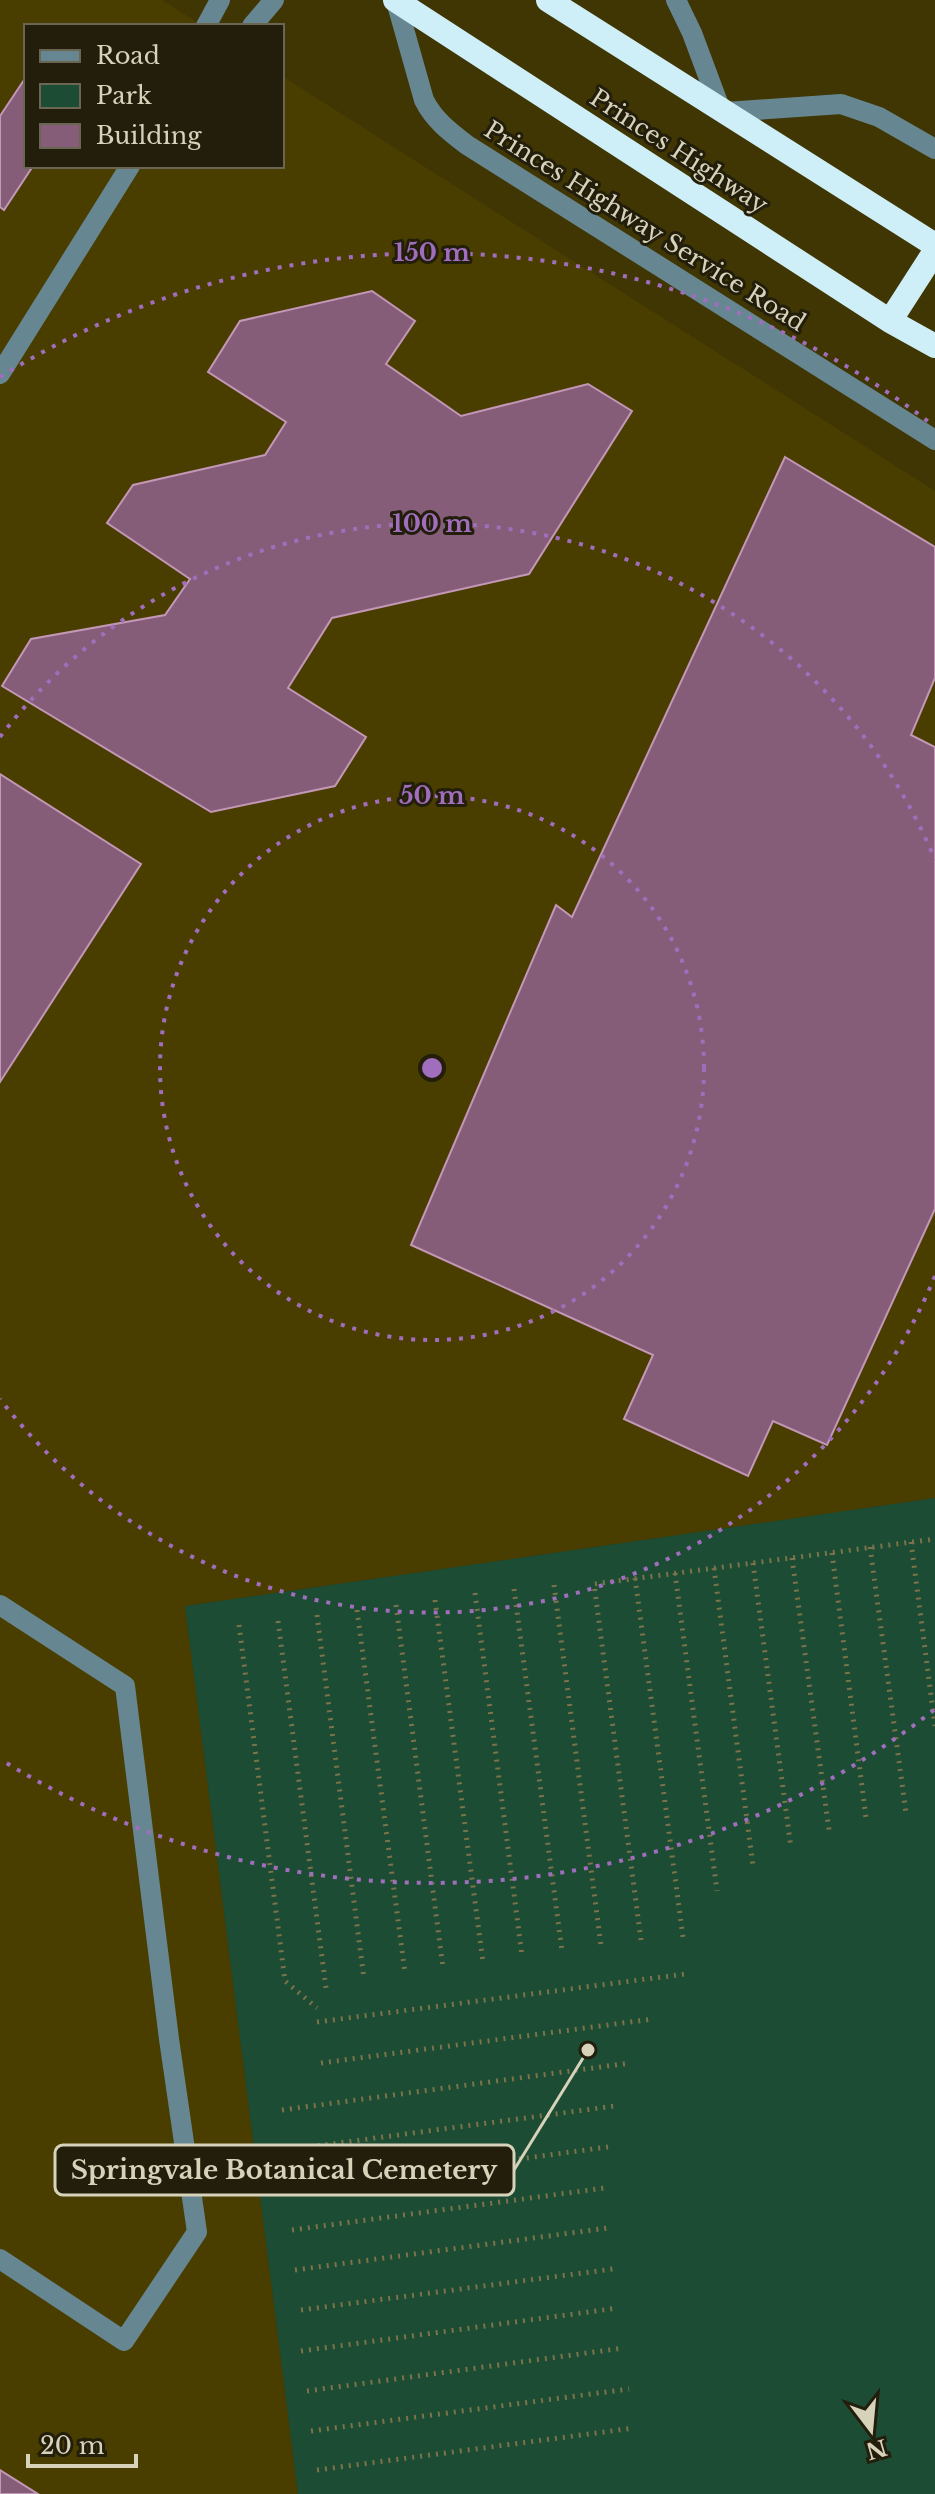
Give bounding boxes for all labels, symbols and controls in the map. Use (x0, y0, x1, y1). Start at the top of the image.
legend (24, 24, 284, 168)
text: Road (96, 41, 160, 70)
text: Park (96, 81, 152, 110)
street label: Princes Highway (585, 83, 774, 220)
street label: Princes Highway Service Road (479, 115, 811, 337)
text: Building (96, 121, 202, 150)
text: 150 m (394, 238, 470, 267)
text: 100 m (392, 509, 472, 538)
text: 50 m (399, 781, 465, 810)
centre of rings (418, 1054, 446, 1082)
callout: Springvale Botanical Cemetery (55, 2145, 514, 2195)
text: Springvale Botanical Cemetery (71, 2154, 498, 2186)
north arrow (831, 2390, 911, 2470)
scale bar (28, 2418, 136, 2468)
text: 20 m (40, 2431, 105, 2460)
text: N (862, 2433, 890, 2465)

